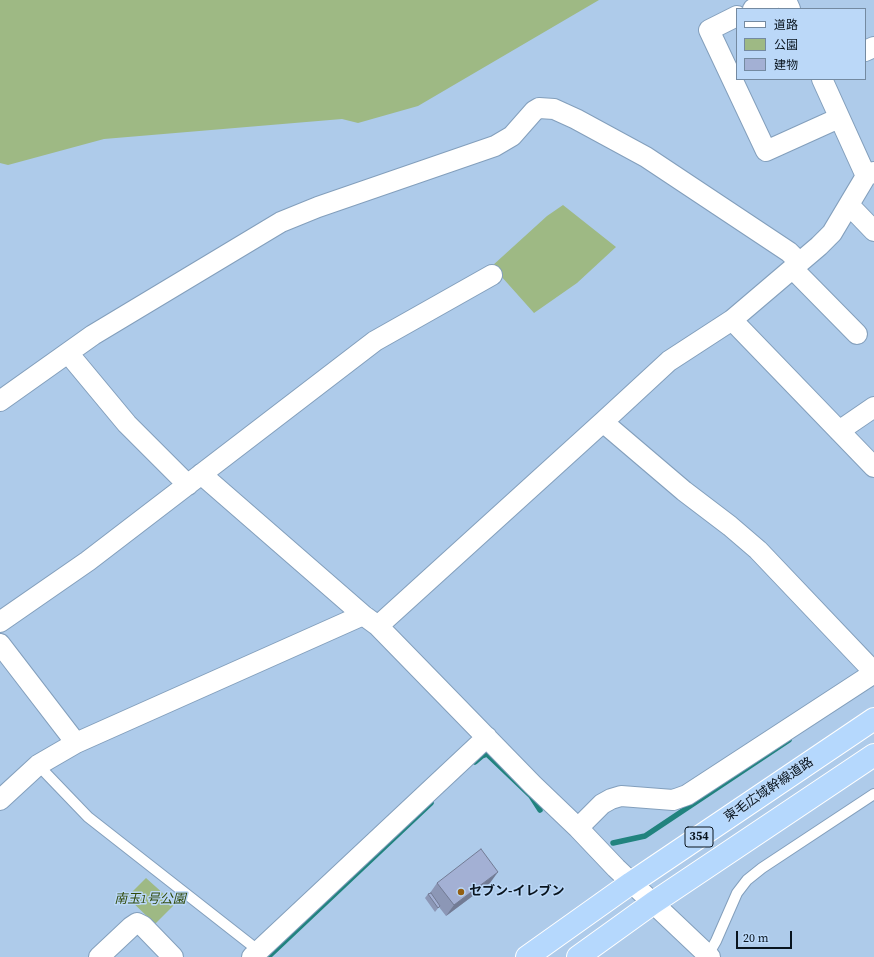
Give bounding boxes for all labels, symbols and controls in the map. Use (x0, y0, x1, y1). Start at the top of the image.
legend (736, 8, 866, 80)
text: 道路 (774, 17, 798, 33)
text: 公園 (774, 37, 798, 53)
text: 建物 (774, 57, 798, 73)
street label: 東毛広域幹線道路 (722, 754, 816, 826)
road number: 354 (685, 827, 713, 847)
place label: セブン-イレブン (469, 884, 564, 900)
marker: セブン-イレブン (456, 887, 466, 897)
park label: 南玉1号公園 (114, 892, 186, 908)
scale bar (738, 923, 794, 949)
text: 20 m (743, 930, 769, 946)

